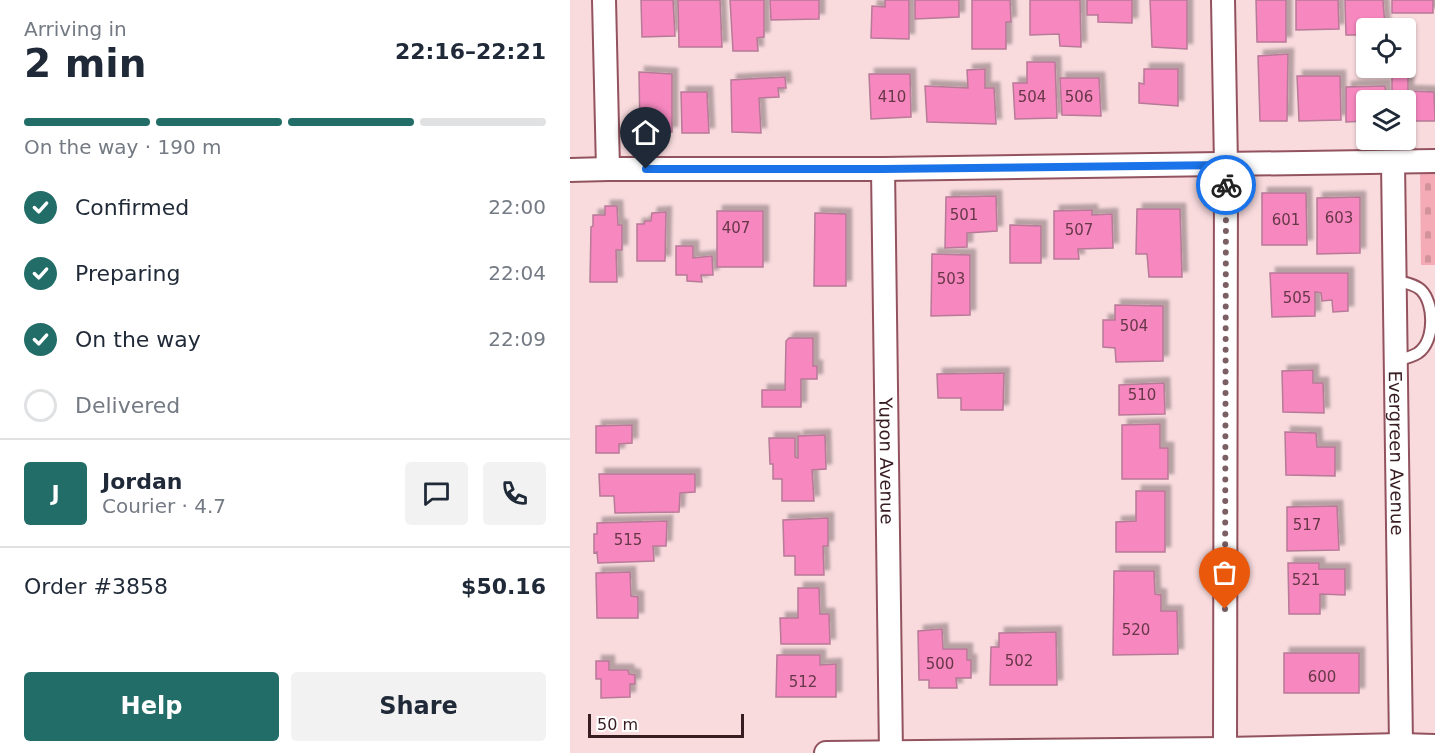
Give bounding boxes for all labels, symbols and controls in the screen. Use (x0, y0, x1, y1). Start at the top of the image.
text: Arriving in (24, 17, 127, 41)
map controls (1356, 18, 1416, 150)
button: locate (1356, 18, 1416, 78)
text: 22:16–22:21 (395, 39, 546, 64)
text: 2 min (24, 41, 146, 86)
house number: 410 (878, 88, 906, 106)
house number: 504 (1018, 88, 1046, 106)
house number: 506 (1065, 88, 1093, 106)
button: layers (1356, 90, 1416, 150)
pin (620, 107, 671, 169)
icon: home (629, 116, 662, 149)
text: On the way · 190 m (24, 135, 222, 159)
courier (1196, 155, 1256, 215)
icon: bike (1210, 169, 1243, 202)
icon: check (24, 191, 57, 224)
text: Confirmed (75, 195, 189, 220)
text: 22:00 (488, 195, 546, 219)
house number: 501 (950, 206, 978, 224)
house number: 603 (1325, 209, 1353, 227)
house number: 601 (1272, 211, 1300, 229)
house number: 407 (722, 219, 750, 237)
house number: 507 (1065, 221, 1093, 239)
icon: check (24, 257, 57, 290)
text: Preparing (75, 261, 181, 286)
text: 22:04 (488, 261, 546, 285)
house number: 503 (937, 270, 965, 288)
house number: 505 (1283, 289, 1311, 307)
house number: 504 (1120, 317, 1148, 335)
icon: check (24, 323, 57, 356)
text: On the way (75, 327, 201, 352)
text: 22:09 (488, 327, 546, 351)
street label: Evergreen Avenue (1385, 370, 1409, 536)
house number: 510 (1128, 386, 1156, 404)
text: Delivered (75, 393, 180, 418)
street label: Yupon Avenue (876, 396, 898, 525)
button: chat (405, 462, 468, 525)
button: phone (483, 462, 546, 525)
text: Jordan (102, 469, 182, 494)
text: J (51, 481, 60, 506)
text: Courier · 4.7 (102, 494, 226, 518)
house number: 517 (1293, 516, 1321, 534)
house number: 515 (614, 531, 642, 549)
pin (1199, 547, 1250, 609)
icon: bag (1208, 556, 1241, 589)
house number: 521 (1292, 571, 1320, 589)
text: Order #3858 (24, 574, 168, 599)
text: $50.16 (461, 574, 546, 599)
house number: 520 (1122, 621, 1150, 639)
house number: 502 (1005, 652, 1033, 670)
house number: 500 (926, 655, 954, 673)
house number: 600 (1308, 668, 1336, 686)
button: Help (24, 672, 279, 741)
button: Share (291, 672, 546, 741)
house number: 512 (789, 673, 817, 691)
scale bar (588, 711, 744, 738)
text: 50 m (597, 715, 638, 734)

